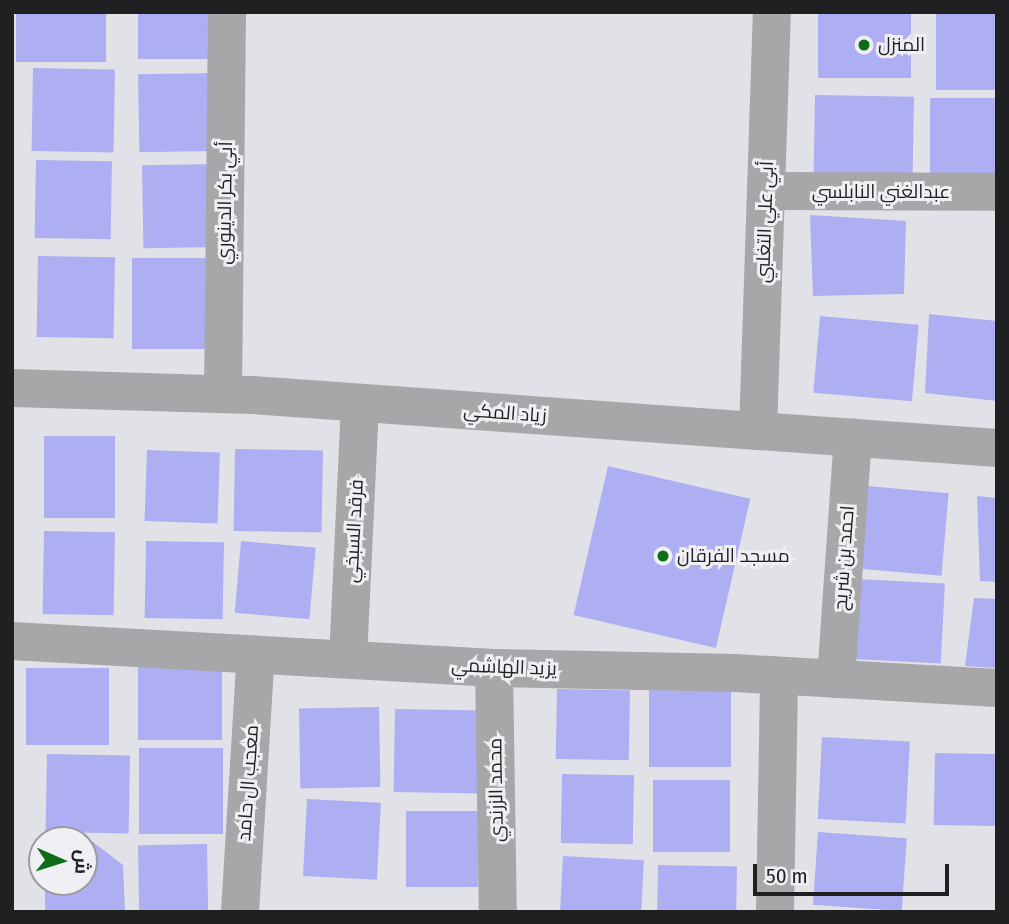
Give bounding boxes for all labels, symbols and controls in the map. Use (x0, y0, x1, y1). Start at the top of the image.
place label: المنزل (878, 34, 925, 56)
marker: المنزل (856, 37, 872, 53)
street label: أبي بكر الدينوري (213, 141, 237, 265)
street label: أبي علي التغلبي (751, 161, 779, 283)
street label: عبدالغني النابلسي (812, 181, 950, 203)
street label: زياد المكي (463, 399, 547, 427)
street label: فرقد السبخي (340, 479, 368, 583)
street label: احمد بن شريح (829, 505, 859, 611)
place label: مسجد الفرقان (677, 545, 790, 567)
marker: مسجد الفرقان (655, 548, 671, 564)
street label: يزيد الهاشمي (451, 654, 557, 680)
street label: معجب ال حامد (233, 724, 263, 842)
street label: محمد الزرندي (484, 738, 508, 842)
north arrow (28, 826, 98, 896)
text: ش (70, 849, 95, 875)
scale bar (757, 850, 953, 894)
text: 50 m (766, 863, 808, 889)

